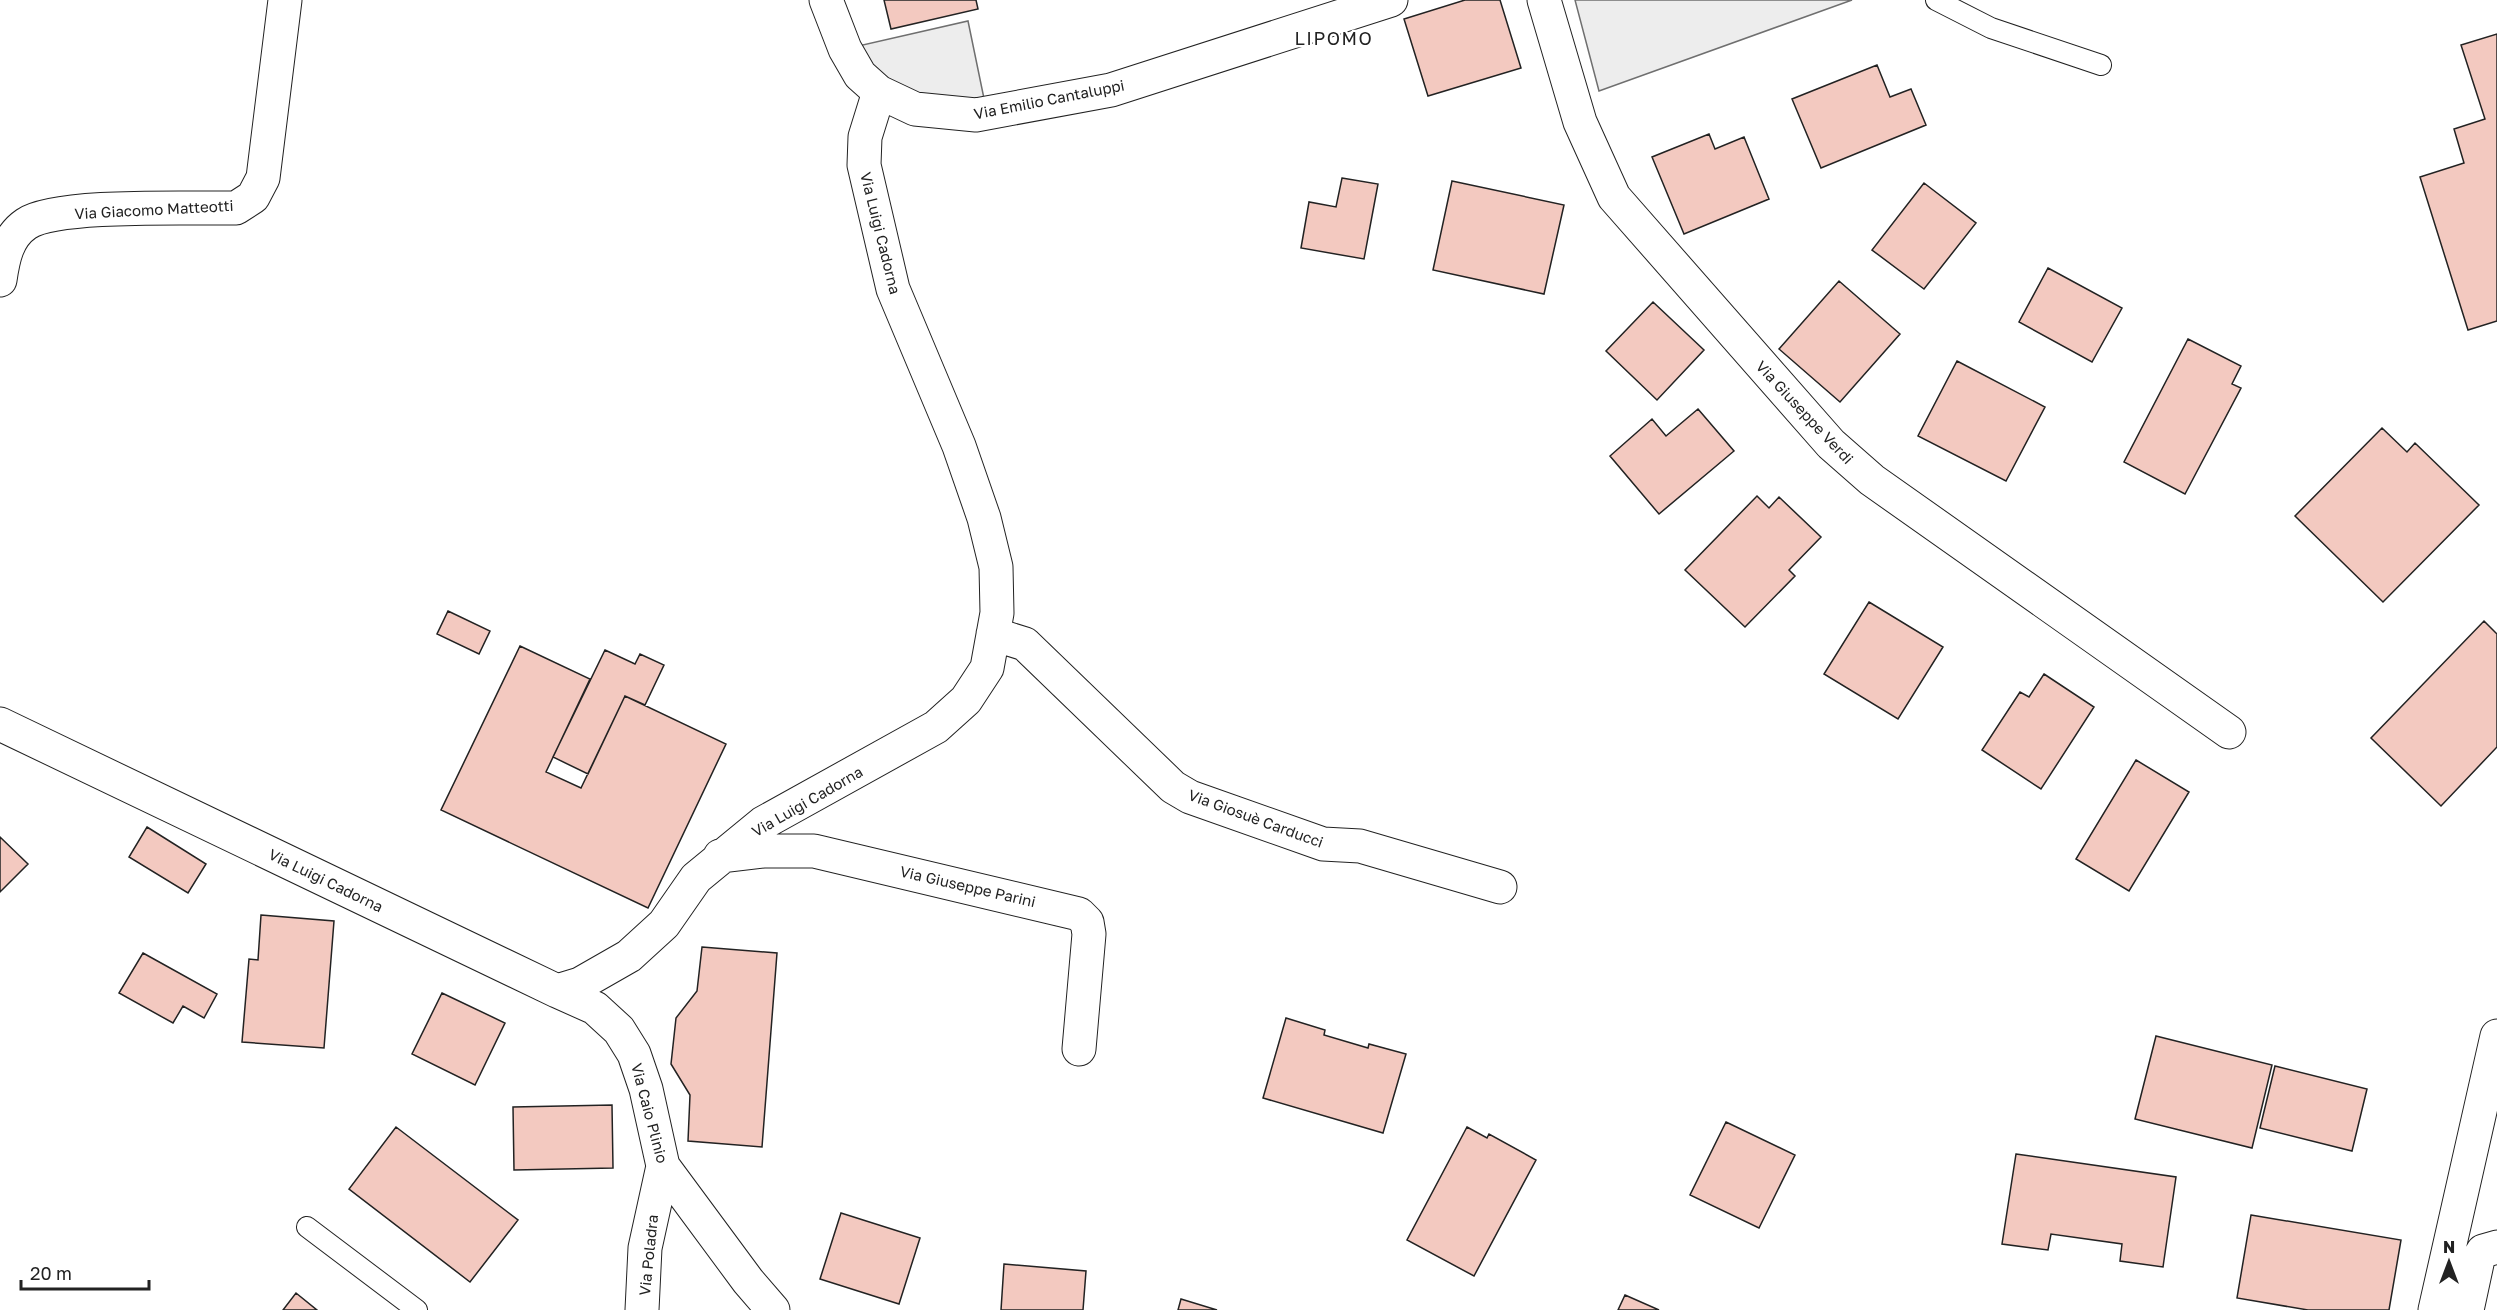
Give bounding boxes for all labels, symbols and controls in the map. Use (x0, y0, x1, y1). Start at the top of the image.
district label: LIPOMO (1295, 27, 1373, 49)
street label: Via Emilio Cantaluppi (972, 76, 1126, 122)
street label: Via Luigi Cadorna (857, 170, 905, 296)
street label: Via Giacomo Matteotti (74, 196, 234, 222)
street label: Via Giuseppe Verdi (1753, 357, 1857, 467)
street label: Via Luigi Cadorna (748, 762, 866, 840)
street label: Via Giosuè Carducci (1186, 785, 1326, 851)
street label: Via Luigi Cadorna (266, 844, 386, 916)
street label: Via Giuseppe Parini (898, 862, 1038, 910)
street label: Via Caio Plinio (628, 1061, 672, 1165)
street label: Via Poladra (635, 1213, 661, 1297)
north arrow (2419, 1232, 2479, 1292)
text: N (2443, 1237, 2455, 1257)
scale bar (21, 1253, 148, 1291)
text: 20 m (30, 1262, 72, 1284)

